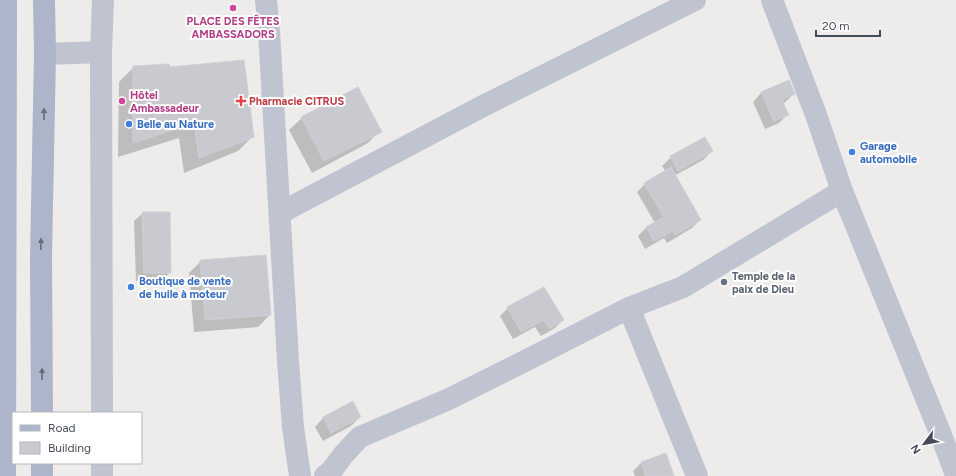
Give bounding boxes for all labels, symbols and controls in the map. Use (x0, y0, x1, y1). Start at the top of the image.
marker: PLACE DES FÊTES AMBASSADORS (228, 3, 238, 13)
scale bar (816, 12, 880, 38)
place label: PLACE DES FÊTES AMBASSADORS (187, 14, 280, 41)
text: 20 m (822, 19, 850, 33)
place label: Hôtel Ambassadeur (130, 89, 200, 115)
place label: Pharmacie CITRUS (249, 95, 344, 108)
marker: Hôtel Ambassadeur (117, 96, 127, 106)
marker: Pharmacie CITRUS (236, 96, 246, 106)
one-way arrow (41, 107, 47, 120)
place label: Belle au Nature (137, 118, 214, 131)
marker: Belle au Nature (124, 119, 134, 129)
place label: Garage automobile (860, 140, 917, 166)
marker: Garage automobile (847, 147, 857, 157)
one-way arrow (38, 237, 44, 250)
place label: Temple de la paix de Dieu (732, 270, 795, 296)
place label: Boutique de vente de huile à moteur (139, 275, 231, 301)
marker: Temple de la paix de Dieu (719, 277, 729, 287)
marker: Boutique de vente de huile à moteur (126, 282, 136, 292)
one-way arrow (39, 367, 45, 380)
legend (12, 412, 142, 464)
text: Road (48, 421, 76, 435)
north arrow (904, 424, 944, 464)
text: Building (48, 441, 91, 455)
text: N (908, 442, 924, 456)

